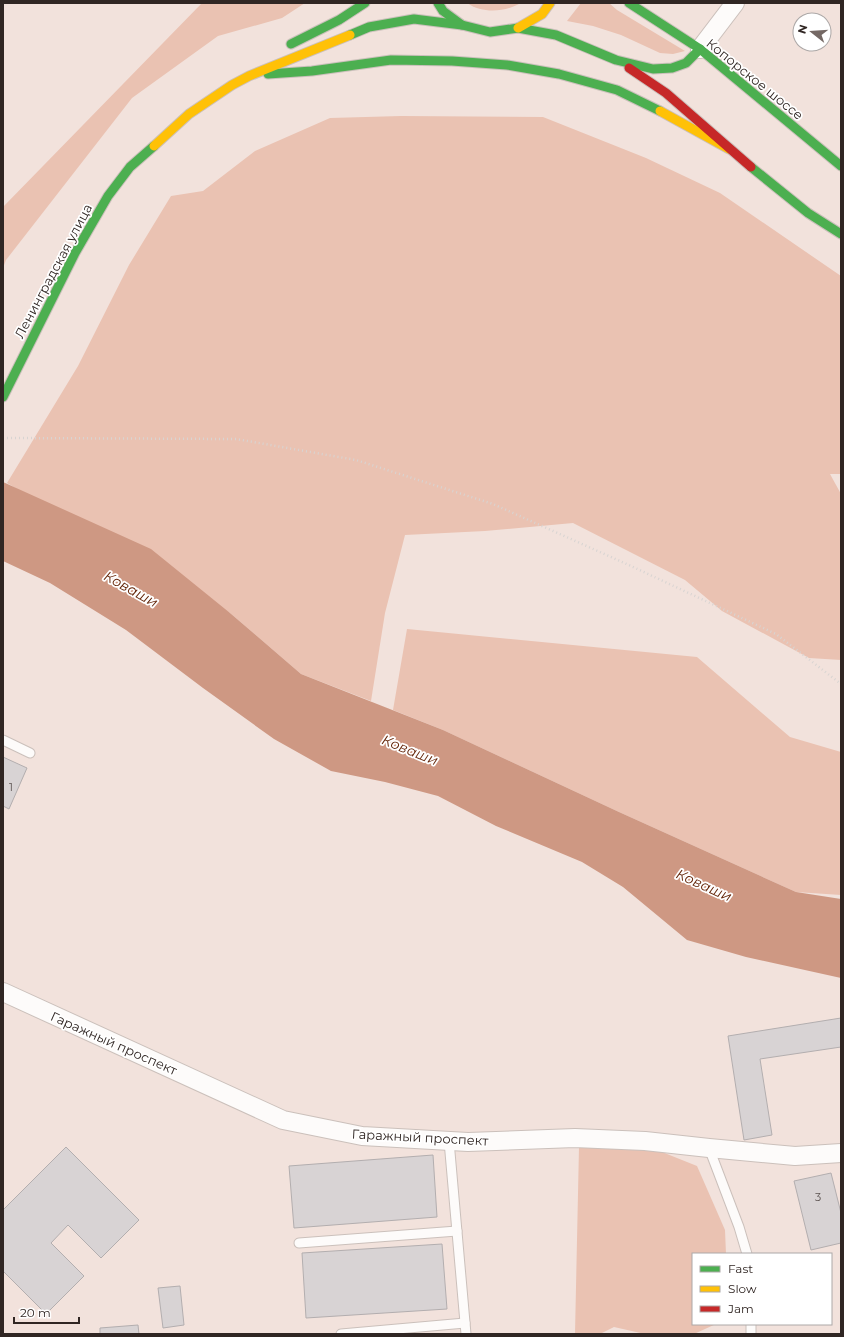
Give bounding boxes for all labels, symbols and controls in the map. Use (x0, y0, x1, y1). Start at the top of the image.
north arrow (792, 12, 832, 52)
text: N (794, 23, 810, 35)
street label: Копорское шоссе (703, 35, 807, 123)
street label: Ленинградская улица (11, 201, 95, 341)
water label: Коваши (101, 567, 161, 611)
water label: Коваши (379, 731, 441, 769)
house number: 1 (9, 780, 13, 794)
water label: Коваши (673, 865, 735, 905)
street label: Гаражный проспект (48, 1008, 181, 1078)
street label: Гаражный проспект (351, 1125, 490, 1149)
house number: 3 (815, 1190, 821, 1204)
legend (692, 1253, 832, 1325)
text: Fast (728, 1261, 753, 1276)
text: Slow (728, 1281, 757, 1296)
scale bar (14, 1299, 79, 1325)
text: Jam (727, 1301, 754, 1316)
text: 20 m (20, 1305, 51, 1320)

